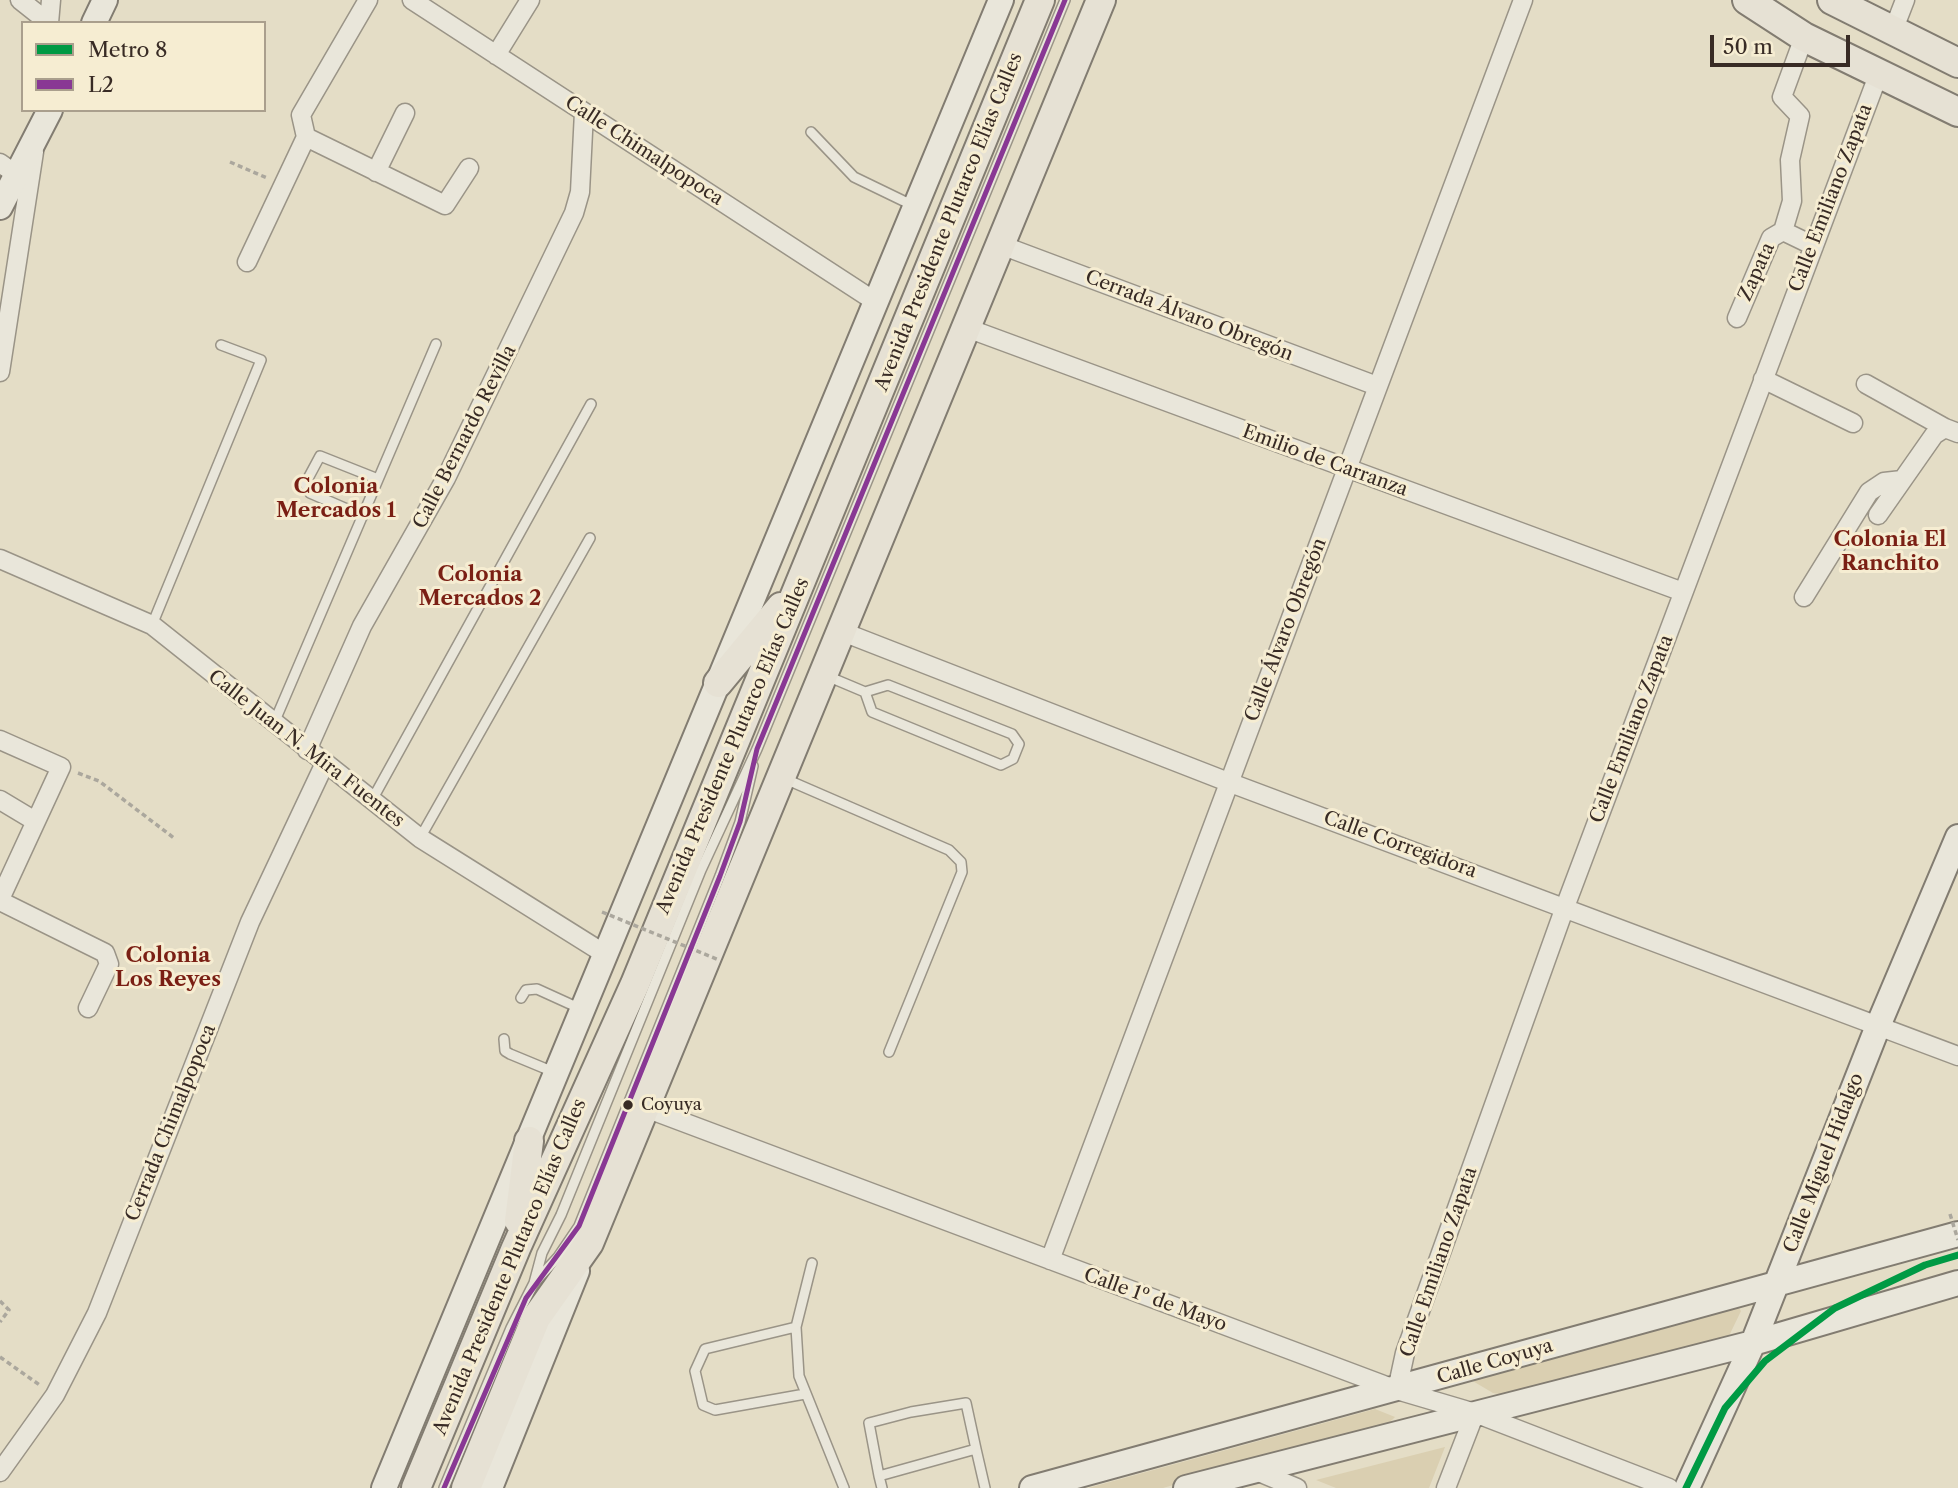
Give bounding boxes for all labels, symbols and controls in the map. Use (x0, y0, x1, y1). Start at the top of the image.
legend (21, 21, 266, 112)
scale bar (1713, 21, 1853, 65)
text: 50 m (1723, 34, 1773, 59)
text: Metro 8 (88, 37, 167, 62)
street label: Avenida Presidente Plutarco Elías Calles (870, 49, 1028, 395)
text: L2 (88, 72, 114, 97)
street label: Calle Chimalpopoca (561, 91, 727, 211)
street label: Calle Emiliano Zapata (1785, 101, 1877, 295)
street label: Zapata (1734, 239, 1780, 305)
street label: Cerrada Álvaro Obregón (1082, 266, 1296, 366)
street label: Calle Bernardo Revilla (409, 341, 521, 533)
street label: Emilio de Carranza (1239, 420, 1411, 502)
district label: Colonia Mercados 1 (276, 474, 396, 524)
district label: Colonia El Ranchito (1834, 527, 1946, 577)
street label: Calle Álvaro Obregón (1240, 535, 1332, 725)
district label: Colonia Mercados 2 (419, 562, 541, 612)
street label: Avenida Presidente Plutarco Elías Calles (652, 574, 814, 918)
street label: Calle Emiliano Zapata (1586, 632, 1678, 826)
street label: Calle Juan N. Mira Fuentes (203, 665, 409, 833)
street label: Calle Corregidora (1320, 807, 1480, 883)
district label: Colonia Los Reyes (115, 943, 221, 993)
street label: Cerrada Chimalpopoca (121, 1021, 221, 1225)
street label: Calle Miguel Hidalgo (1779, 1070, 1869, 1256)
street label: Avenida Presidente Plutarco Elías Calles (429, 1095, 591, 1439)
place label: Coyuya (641, 1095, 702, 1115)
marker: Coyuya (621, 1098, 635, 1112)
street label: Calle Emiliano Zapata (1396, 1164, 1482, 1360)
street label: Calle 1º de Mayo (1080, 1264, 1230, 1336)
street label: Calle Coyuya (1434, 1335, 1556, 1389)

